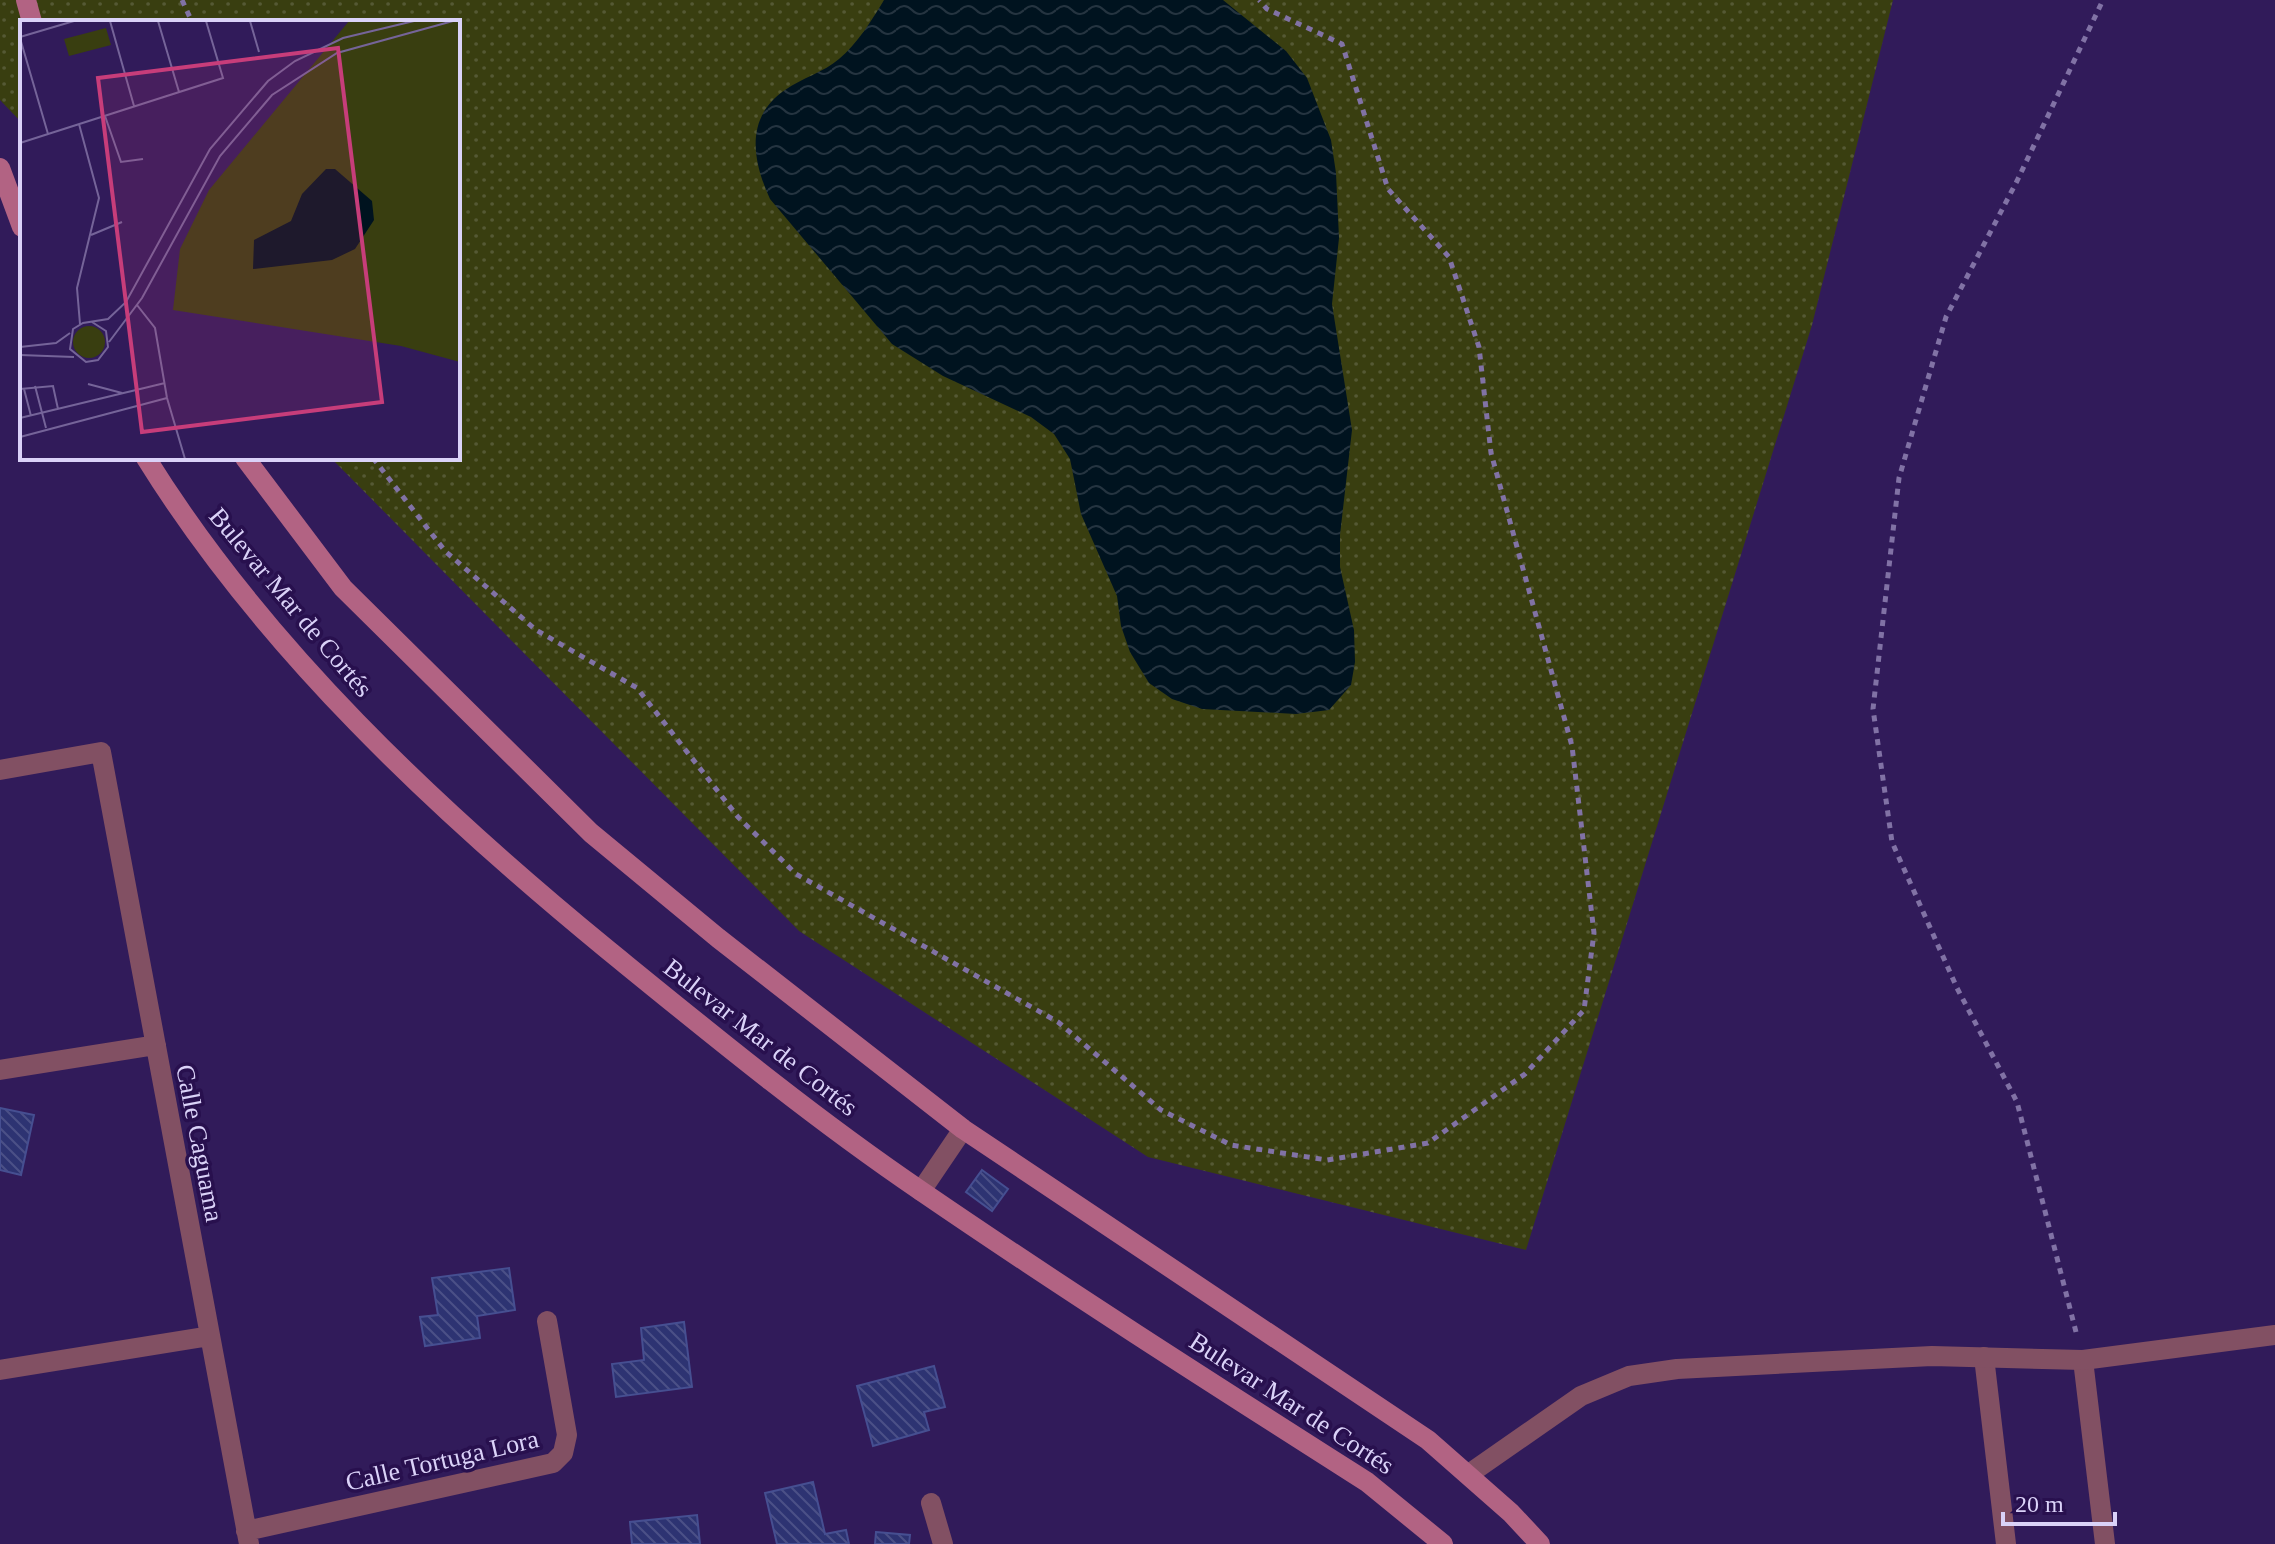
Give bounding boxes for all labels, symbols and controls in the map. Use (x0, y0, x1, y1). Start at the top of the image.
inset map (20, 20, 460, 460)
street label: Bulevar Mar de Cortés (203, 502, 378, 703)
street label: Bulevar Mar de Cortés (658, 953, 863, 1122)
street label: Calle Caguama (170, 1062, 229, 1225)
street label: Bulevar Mar de Cortés (1184, 1327, 1399, 1480)
street label: Calle Tortuga Lora (343, 1424, 542, 1497)
scale bar (2003, 1476, 2115, 1526)
text: 20 m (2015, 1491, 2064, 1517)

